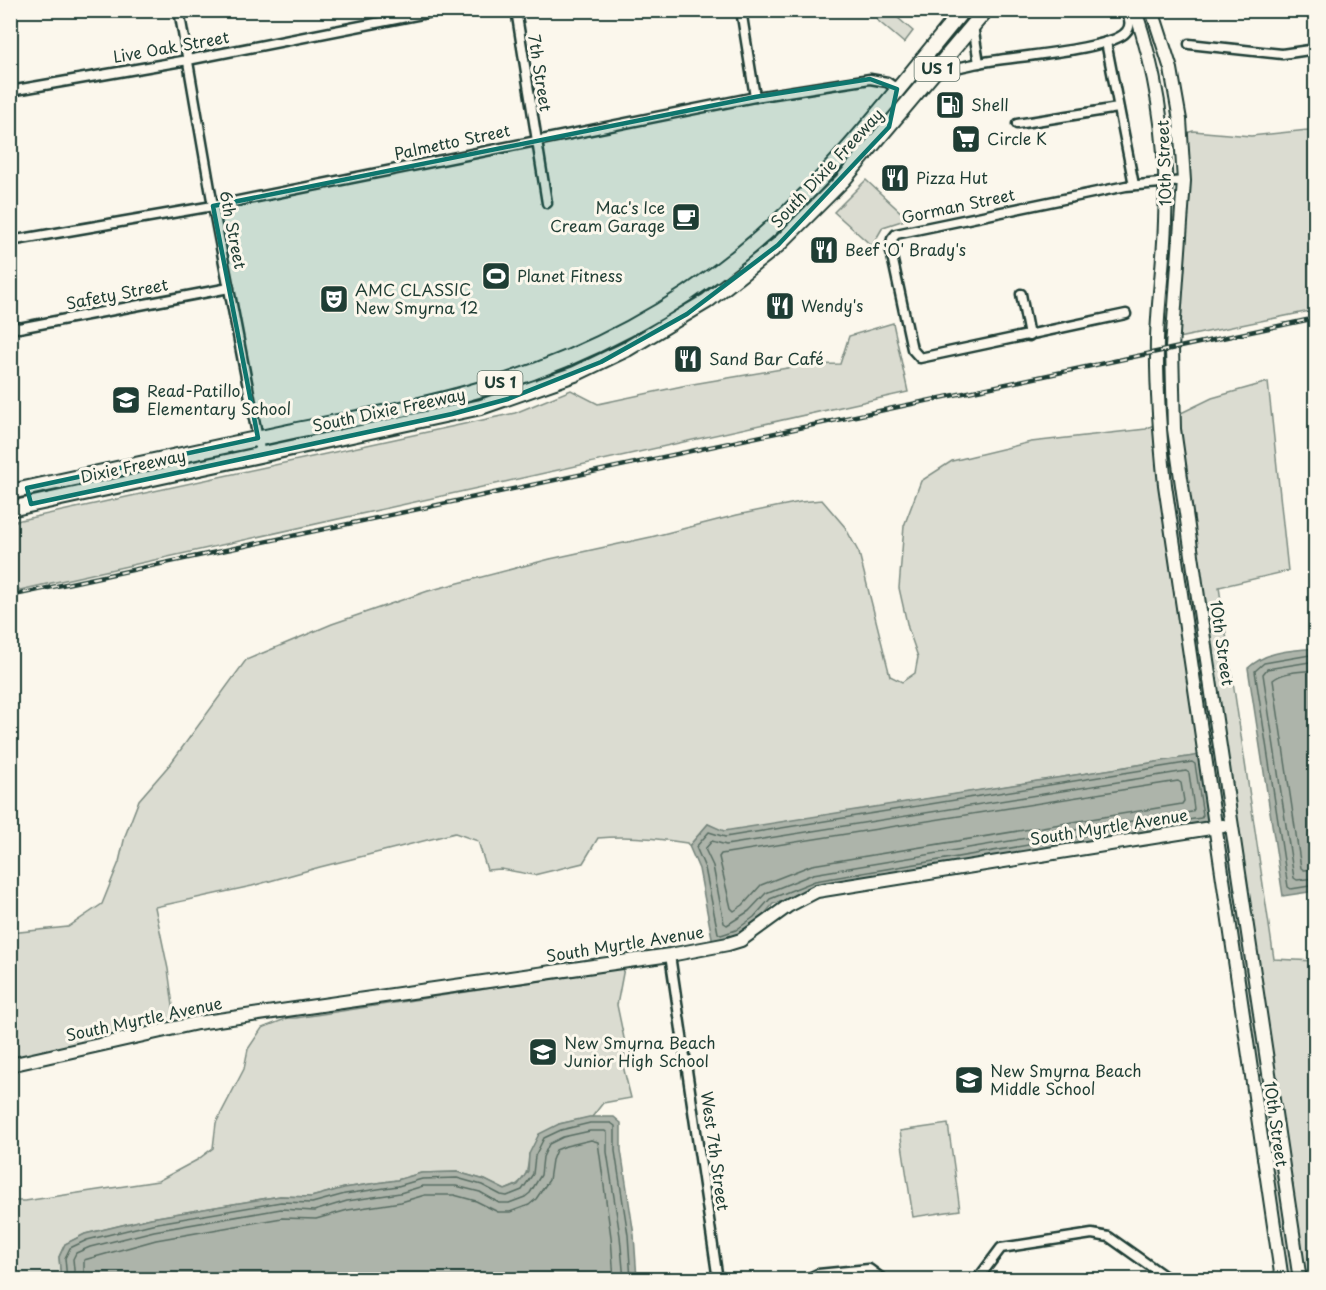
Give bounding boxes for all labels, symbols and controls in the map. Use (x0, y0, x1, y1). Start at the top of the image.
street label: Live Oak Street (111, 24, 231, 68)
street label: 7th Street (523, 33, 559, 114)
road number: US 1 (914, 57, 960, 81)
fuel station icon: Shell (934, 89, 966, 121)
place label: Shell (971, 92, 1009, 116)
street label: South Dixie Freeway (764, 102, 888, 232)
street label: Palmetto Street (392, 117, 512, 165)
street label: 10th Street (1149, 119, 1176, 206)
supermarket icon: Circle K (950, 123, 982, 155)
place label: Circle K (987, 126, 1047, 150)
restaurant icon: Pizza Hut (879, 162, 911, 194)
place label: Pizza Hut (916, 165, 988, 189)
street label: Gorman Street (899, 181, 1017, 229)
street label: 6th Street (215, 189, 253, 271)
place label: Mac's Ice Cream Garage (550, 195, 665, 237)
cafe icon: Mac's Ice Cream Garage (670, 201, 702, 233)
restaurant icon: Beef 'O' Brady's (808, 234, 840, 266)
place label: Beef 'O' Brady's (845, 237, 966, 261)
sports icon: Planet Fitness (480, 260, 512, 292)
place label: Planet Fitness (517, 263, 623, 287)
street label: Safety Street (64, 271, 170, 315)
place label: AMC CLASSIC New Smyrna 12 (355, 277, 478, 319)
theatre icon: AMC CLASSIC New Smyrna 12 (318, 283, 350, 315)
restaurant icon: Wendy's (764, 290, 796, 322)
place label: Wendy's (801, 293, 863, 317)
restaurant icon: Sand Bar Café (672, 343, 704, 375)
place label: Sand Bar Café (709, 346, 824, 370)
road number: US 1 (478, 371, 522, 395)
place label: Read-Patillo Elementary School (147, 378, 291, 420)
street label: South Dixie Freeway (310, 381, 467, 437)
school or university icon: Read-Patillo Elementary School (110, 384, 142, 416)
street label: Dixie Freeway (78, 442, 188, 488)
street label: 10th Street (1205, 599, 1241, 688)
street label: South Myrtle Avenue (1028, 802, 1190, 850)
street label: South Myrtle Avenue (544, 919, 706, 967)
street label: South Myrtle Avenue (63, 990, 224, 1046)
place label: New Smyrna Beach Junior High School (564, 1030, 716, 1072)
school or university icon: New Smyrna Beach Junior High School (527, 1036, 559, 1068)
place label: New Smyrna Beach Middle School (990, 1058, 1142, 1100)
school or university icon: New Smyrna Beach Middle School (953, 1064, 985, 1096)
street label: 10th Street (1259, 1080, 1295, 1169)
street label: West 7th Street (696, 1090, 736, 1213)

